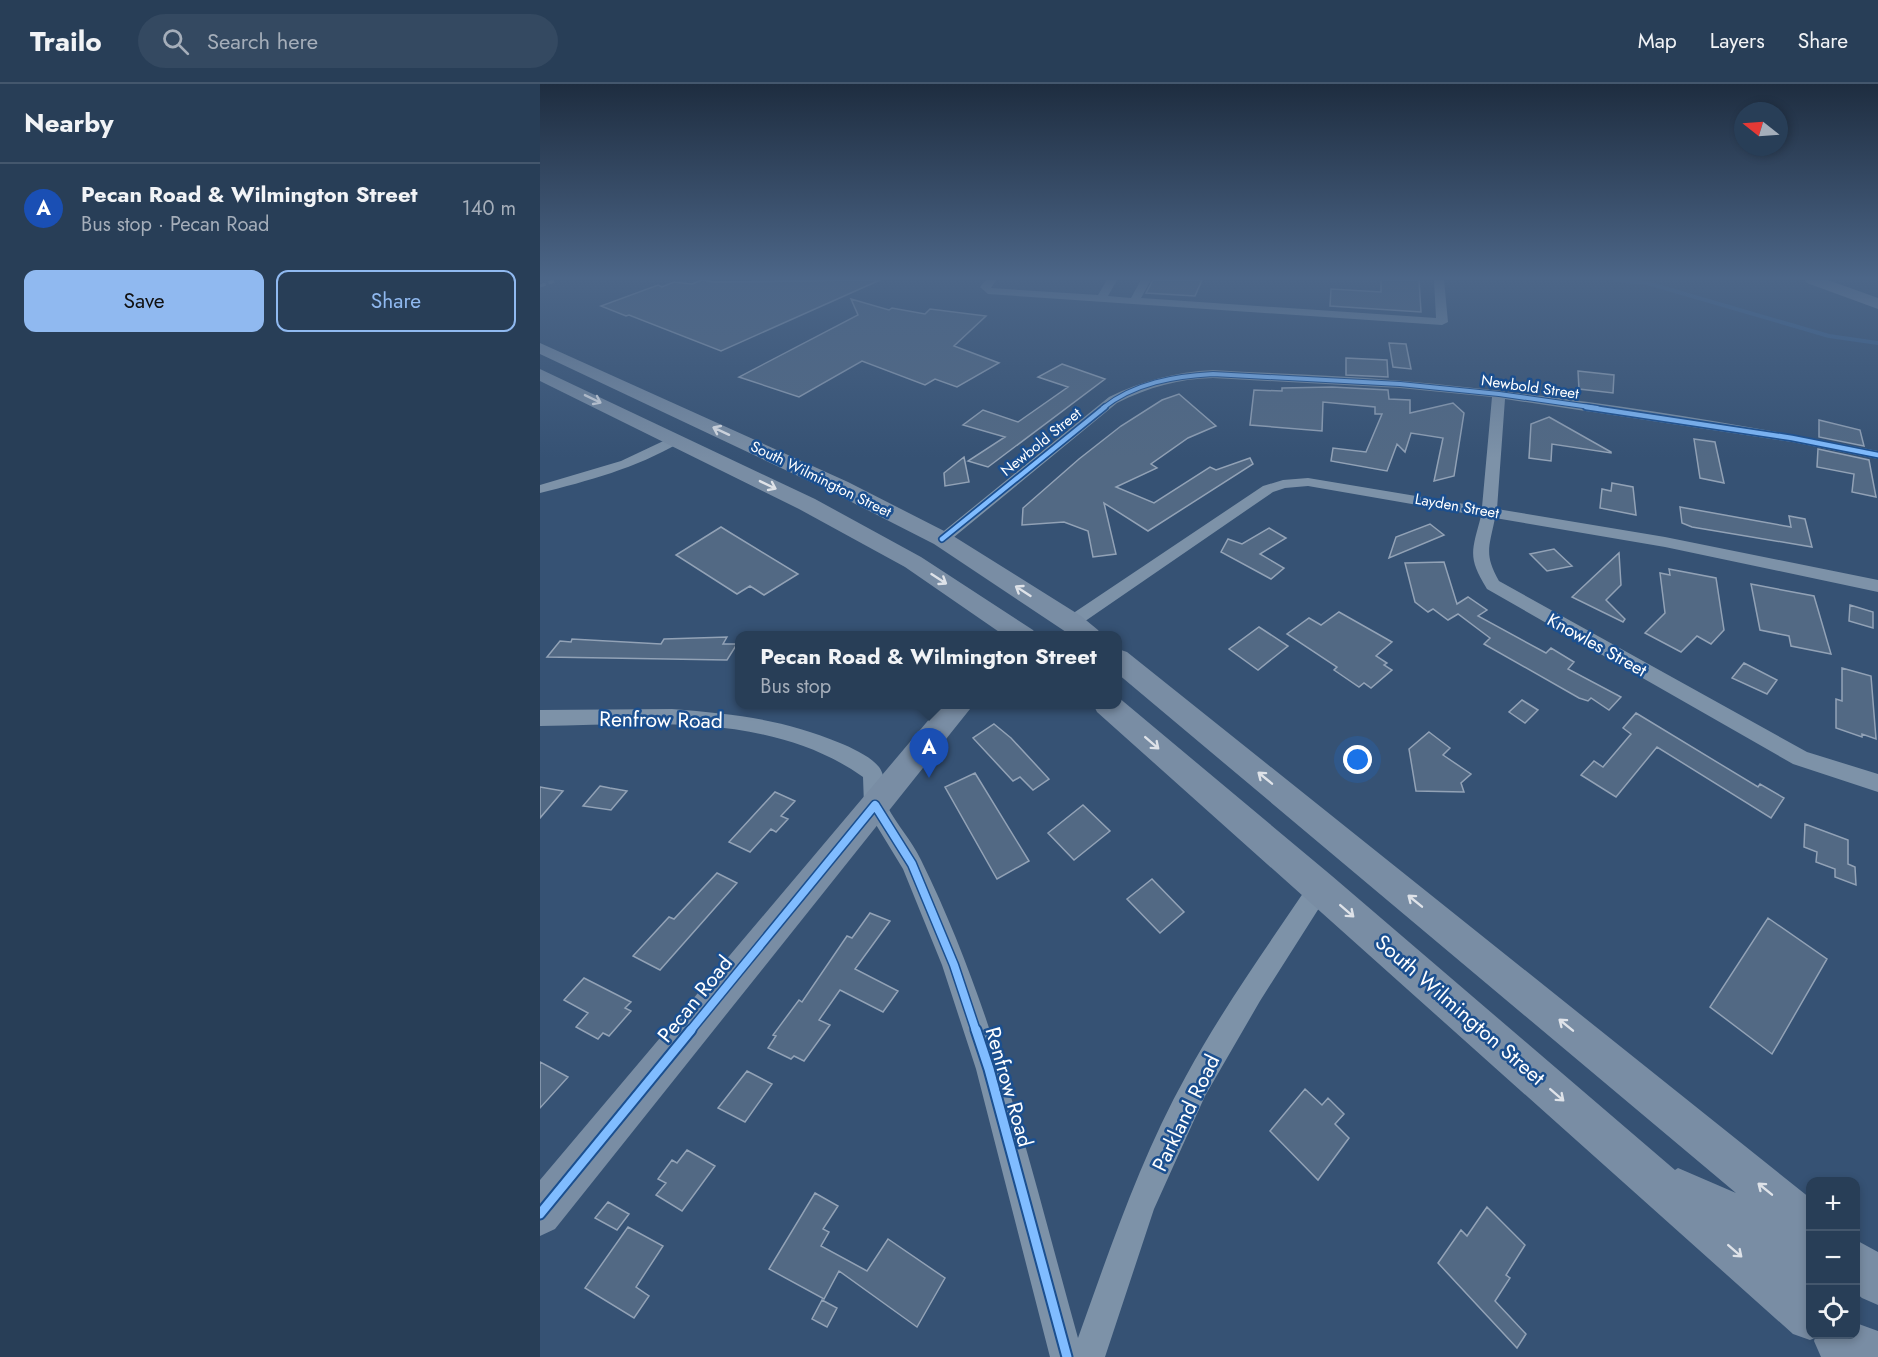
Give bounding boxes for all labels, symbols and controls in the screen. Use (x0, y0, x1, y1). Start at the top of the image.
search box (138, 14, 558, 68)
text: Trailo (30, 21, 102, 62)
icon: search (159, 25, 192, 58)
text: Search here (207, 25, 318, 57)
text: Map (1638, 26, 1677, 56)
text: Layers (1710, 26, 1765, 56)
text: Share (1798, 26, 1848, 56)
north arrow (1734, 102, 1788, 156)
text: Nearby (24, 104, 113, 142)
text: Pecan Road & Wilmington Street (81, 178, 418, 210)
text: A (36, 194, 51, 223)
text: 140 m (462, 194, 516, 223)
text: Bus stop · Pecan Road (81, 210, 269, 239)
button: Save (24, 270, 264, 332)
button: Share (276, 270, 516, 332)
street label: Newbold Street (1480, 369, 1581, 405)
one-way arrow (583, 394, 601, 406)
street label: Newbold Street (996, 402, 1086, 481)
one-way arrow (712, 425, 730, 437)
street label: South Wilmington Street (747, 435, 896, 523)
one-way arrow (759, 479, 777, 491)
street label: Layden Street (1413, 488, 1501, 524)
one-way arrow (930, 573, 946, 585)
one-way arrow (1015, 584, 1032, 596)
street label: Knowles Street (1542, 607, 1652, 683)
popup (735, 631, 1122, 709)
text: Pecan Road & Wilmington Street (760, 640, 1097, 672)
text: Bus stop (760, 672, 831, 701)
street label: Renfrow Road (599, 704, 723, 736)
pin: A (910, 728, 948, 778)
one-way arrow (1144, 736, 1160, 749)
your location (1343, 745, 1372, 774)
one-way arrow (1257, 771, 1273, 784)
one-way arrow (1408, 895, 1424, 908)
one-way arrow (1339, 904, 1354, 918)
street label: South Wilmington Street (1369, 928, 1551, 1092)
street label: Pecan Road (650, 949, 740, 1049)
one-way arrow (1559, 1018, 1574, 1032)
street label: Renfrow Road (978, 1023, 1040, 1151)
street label: Parkland Road (1145, 1049, 1227, 1177)
one-way arrow (1549, 1088, 1564, 1102)
map controls (1806, 1177, 1860, 1339)
button: + (1806, 1177, 1860, 1231)
one-way arrow (1758, 1183, 1774, 1196)
button: − (1806, 1231, 1860, 1285)
one-way arrow (1727, 1244, 1742, 1258)
button: locate (1806, 1285, 1860, 1339)

